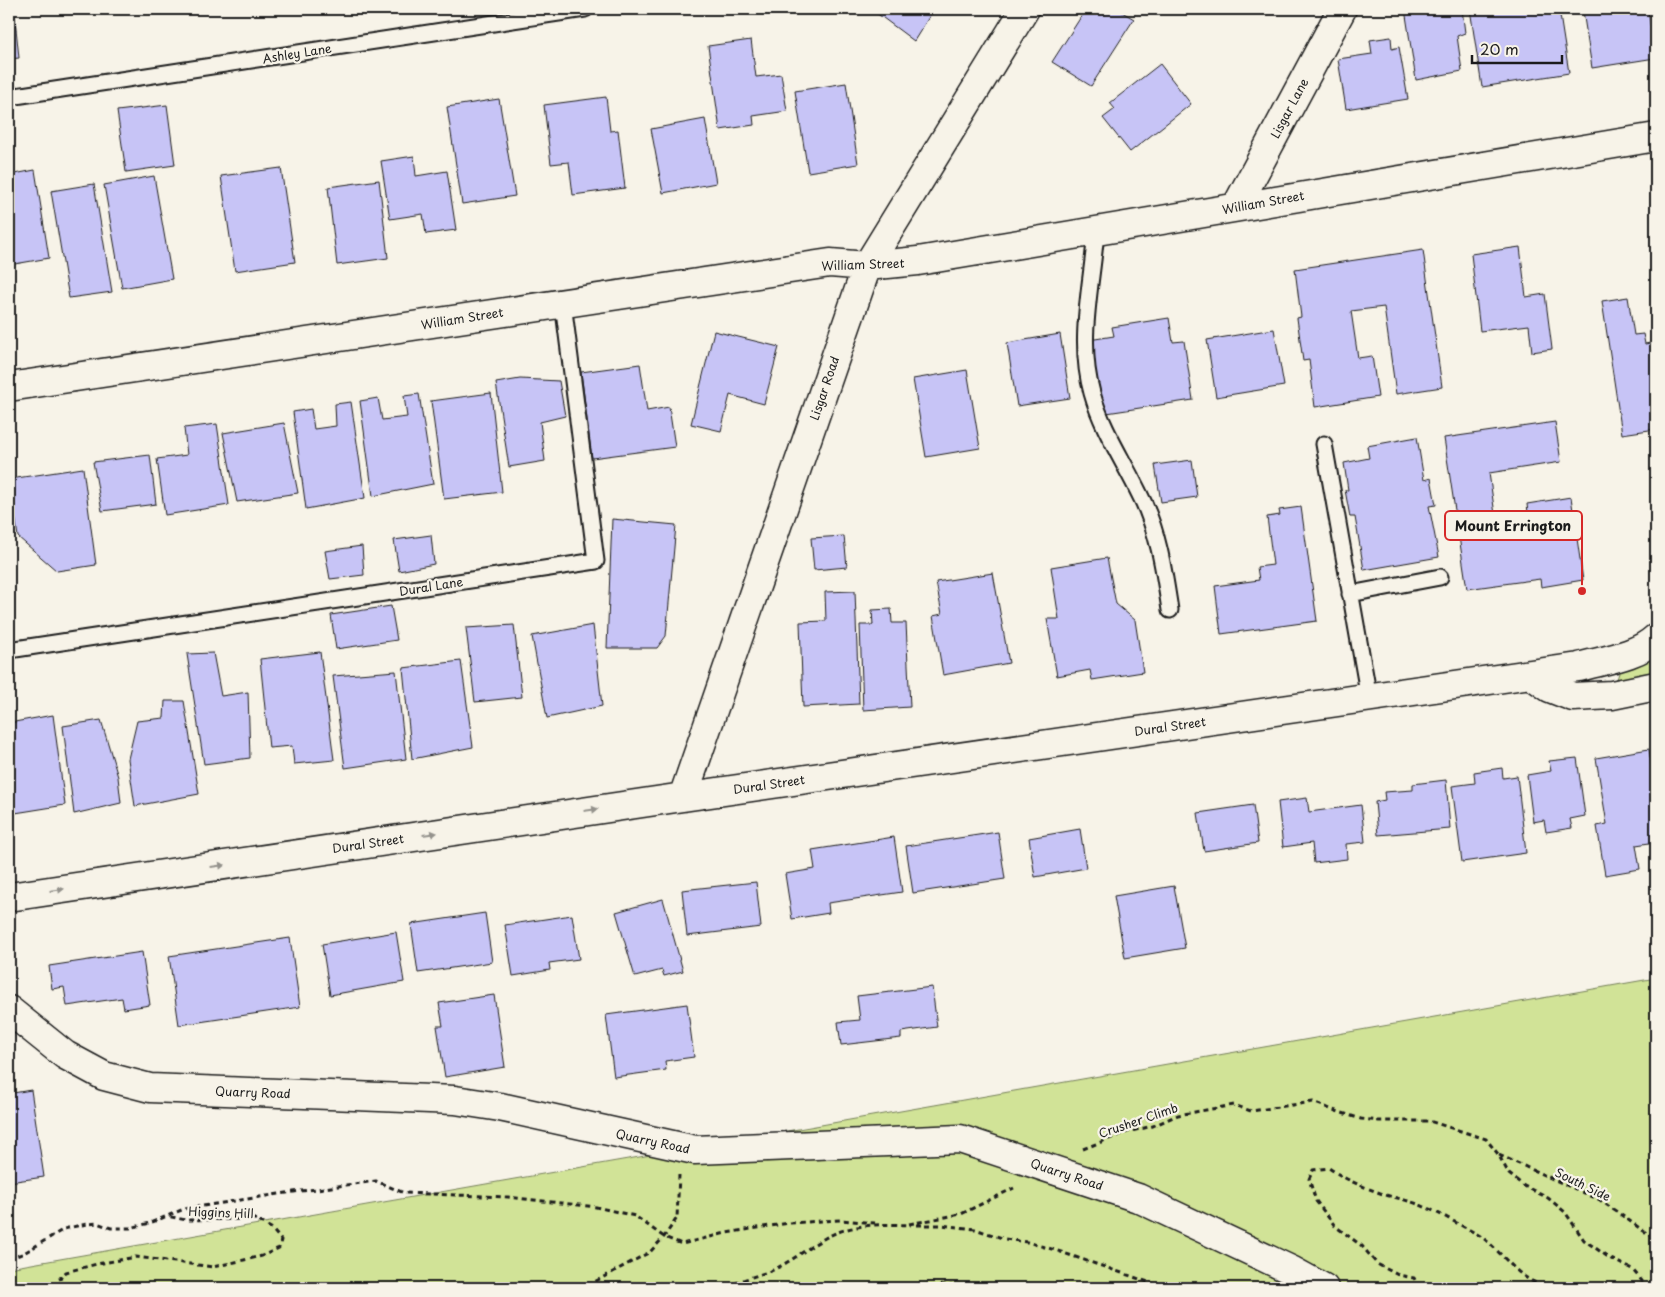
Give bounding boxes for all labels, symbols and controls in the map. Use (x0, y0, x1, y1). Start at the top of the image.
scale bar (1472, 32, 1562, 64)
text: 20 m (1480, 37, 1519, 60)
street label: Ashley Lane (261, 39, 333, 67)
street label: Lisgar Lane (1266, 74, 1313, 141)
street label: William Street (1220, 186, 1306, 218)
street label: William Street (821, 254, 905, 274)
street label: William Street (420, 303, 505, 333)
street label: Lisgar Road (805, 353, 843, 422)
callout: Mount Errington (1445, 511, 1582, 540)
text: Mount Errington (1455, 515, 1571, 536)
street label: Dural Lane (398, 572, 464, 600)
street label: Dural Street (1133, 712, 1207, 740)
street label: Dural Street (732, 770, 806, 798)
one-way arrow (583, 806, 599, 814)
street label: Dural Street (331, 829, 405, 857)
one-way arrow (423, 830, 439, 838)
one-way arrow (210, 862, 226, 870)
one-way arrow (49, 886, 65, 894)
street label: Quarry Road (215, 1082, 291, 1102)
street label: Crusher Climb (1096, 1098, 1180, 1142)
street label: Quarry Road (614, 1124, 692, 1158)
street label: Quarry Road (1028, 1154, 1106, 1194)
street label: South Side (1552, 1163, 1614, 1205)
street label: Higgins Hill (188, 1202, 254, 1222)

